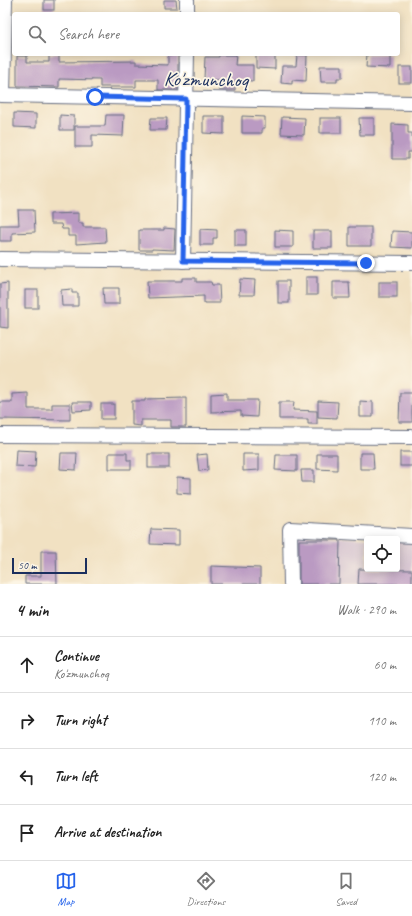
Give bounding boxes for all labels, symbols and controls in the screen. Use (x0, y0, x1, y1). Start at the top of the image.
search box (12, 12, 400, 56)
icon: search (26, 23, 48, 45)
text: Search here (58, 25, 119, 44)
street label: Ko'zmunchoq (164, 66, 250, 93)
route start (86, 88, 104, 106)
route end (357, 254, 375, 272)
map controls (364, 536, 400, 572)
button: locate (364, 536, 400, 572)
scale bar (12, 556, 87, 575)
text: 50 m (18, 558, 37, 572)
text: 4 min (16, 600, 49, 621)
text: Walk · 290 m (337, 602, 396, 618)
text: Continue (54, 647, 99, 666)
icon: ahead (16, 654, 38, 676)
text: 60 m (374, 657, 396, 673)
text: Ko'zmunchoq (54, 666, 109, 682)
icon: right (16, 710, 38, 732)
text: Turn right (54, 711, 107, 730)
text: 110 m (368, 713, 396, 729)
icon: left (16, 766, 38, 788)
text: Turn left (54, 767, 97, 786)
text: 120 m (368, 769, 396, 785)
icon: arrive (16, 822, 38, 844)
text: Arrive at destination (54, 823, 161, 842)
tab: Map (55, 870, 77, 908)
tab: Directions (187, 870, 225, 908)
tab: Saved (335, 870, 357, 908)

